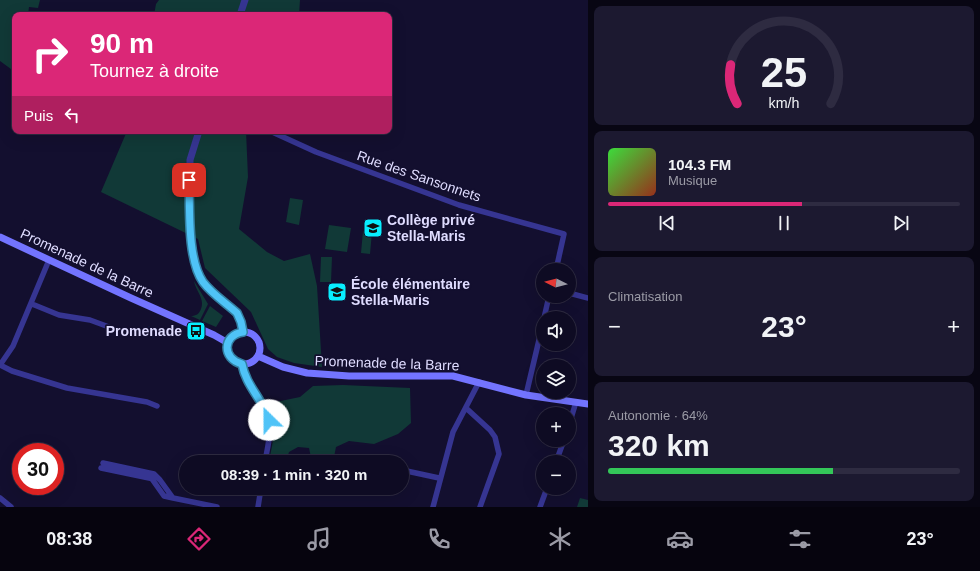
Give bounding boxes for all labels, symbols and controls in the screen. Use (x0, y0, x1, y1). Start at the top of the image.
icon: right (24, 28, 76, 80)
text: 90 m (90, 28, 154, 59)
text: 25 (761, 48, 807, 95)
text: Tournez à droite (90, 61, 219, 81)
text: km/h (769, 94, 800, 110)
icon: left (61, 104, 83, 126)
text: Puis (24, 107, 53, 124)
street label: Rue des Sansonnets (355, 147, 483, 205)
text: 104.3 FM (668, 156, 731, 173)
pin (172, 163, 206, 197)
icon: arrive (178, 169, 200, 191)
text: Musique (668, 173, 717, 188)
place label: Collège privé Stella-Maris (387, 212, 475, 244)
icon: previous (656, 212, 678, 234)
icon: pause (773, 212, 795, 234)
icon: next (890, 212, 912, 234)
school or university icon: Collège privé Stella-Maris (362, 217, 384, 239)
street label: Promenade de la Barre (18, 225, 156, 301)
north arrow (536, 263, 576, 303)
map controls (536, 263, 576, 495)
place label: École élémentaire Stella-Maris (351, 276, 470, 308)
school or university icon: École élémentaire Stella-Maris (326, 281, 348, 303)
text: Climatisation (608, 289, 682, 304)
text: 23° (761, 310, 807, 343)
button: sound (536, 311, 576, 351)
text: − (608, 314, 621, 339)
text: + (947, 314, 960, 339)
bus stop icon: Promenade (185, 320, 207, 342)
place label: Promenade (106, 323, 182, 339)
street label: Promenade de la Barre (314, 352, 460, 374)
button: layers (536, 359, 576, 399)
position arrow (248, 399, 290, 441)
button: + (536, 407, 576, 447)
text: Autonomie · 64% (608, 408, 708, 423)
text: 320 km (608, 429, 710, 462)
speed limit sign: 30 (12, 443, 64, 495)
button: − (536, 455, 576, 495)
text: 08:39 · 1 min · 320 m (221, 466, 367, 483)
icon: directions (185, 525, 213, 553)
icon: music (305, 525, 333, 553)
icon: phone (425, 525, 453, 553)
icon: climate (546, 525, 574, 553)
icon: car (666, 525, 694, 553)
icon: filters (786, 525, 814, 553)
text: 08:38 (46, 529, 92, 549)
text: 23° (907, 529, 934, 549)

